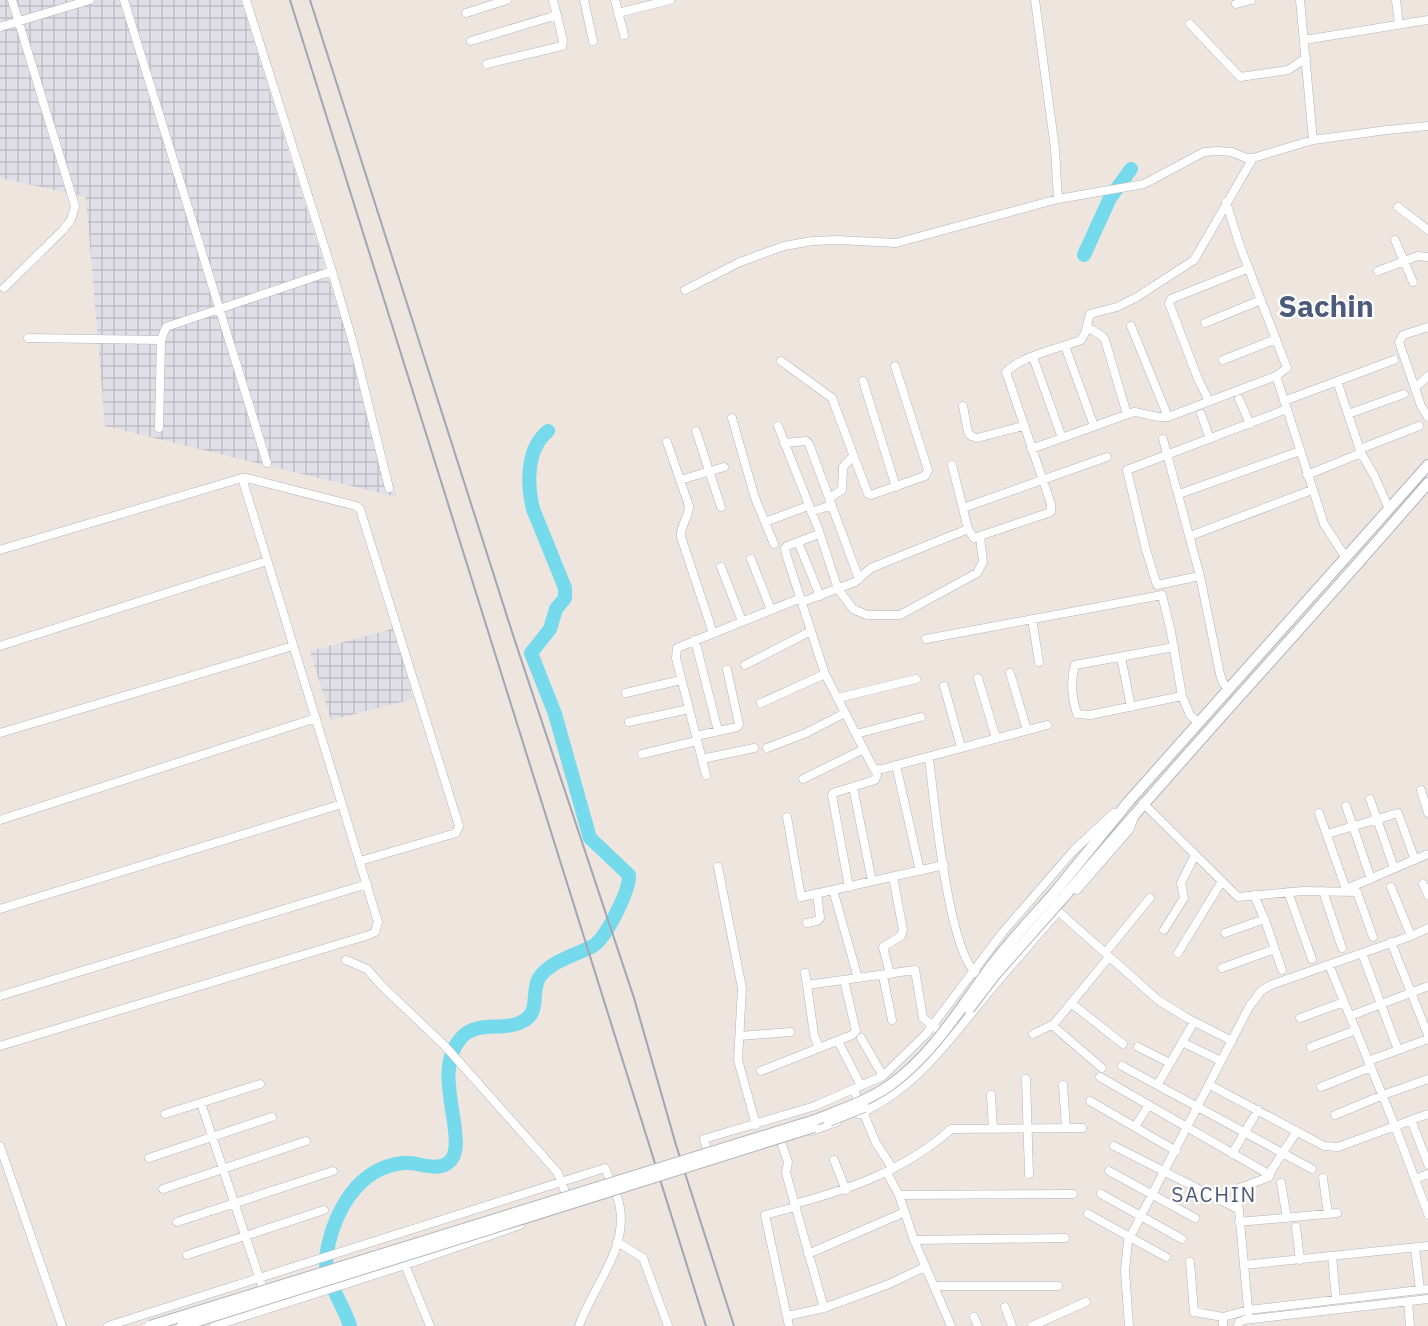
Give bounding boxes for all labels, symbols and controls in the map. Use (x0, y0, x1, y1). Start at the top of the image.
district label: Sachin (1278, 286, 1374, 325)
district label: SACHIN (1171, 1180, 1257, 1208)

